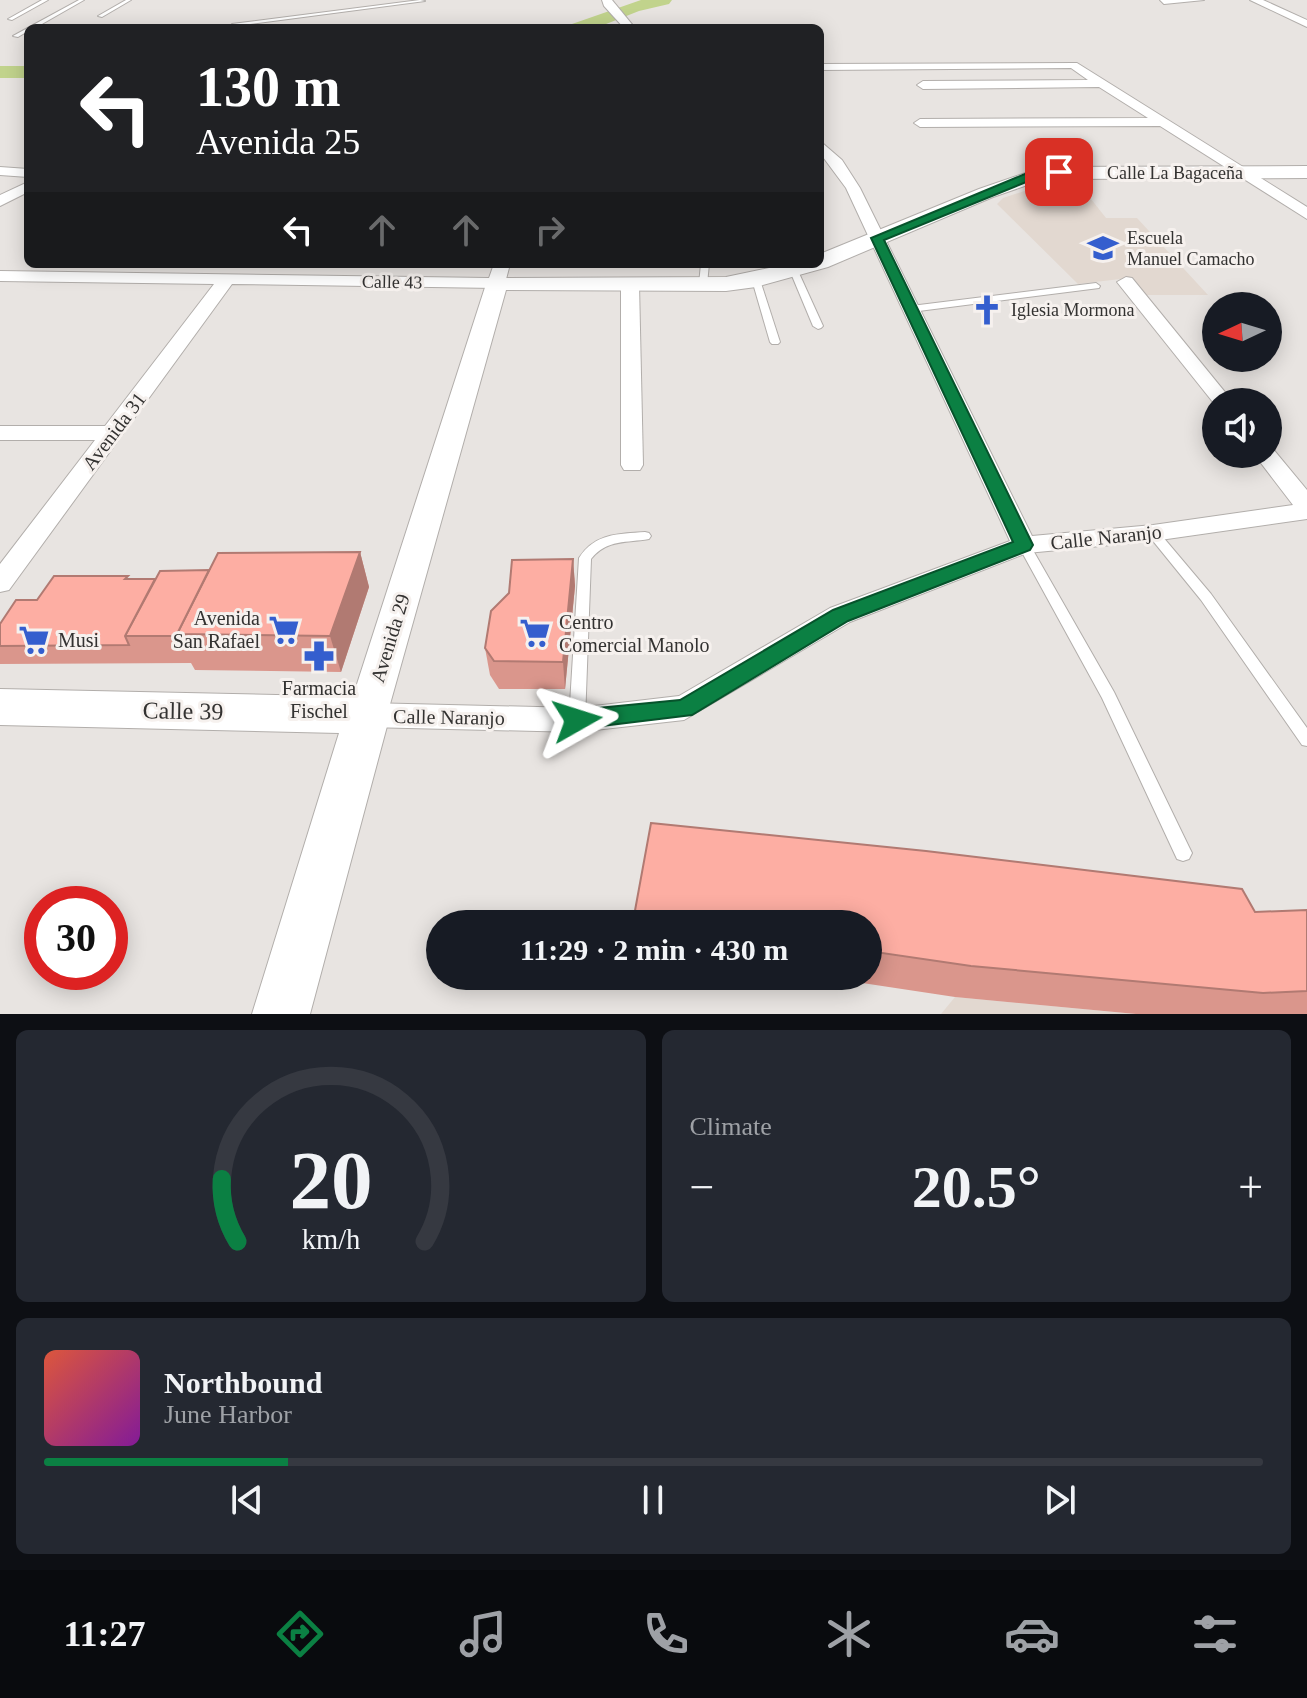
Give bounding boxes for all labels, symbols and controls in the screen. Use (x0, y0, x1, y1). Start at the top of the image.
icon: left (64, 56, 168, 160)
text: 130 m (196, 56, 341, 118)
text: Avenida 25 (196, 122, 360, 162)
pin (1025, 138, 1093, 206)
icon: arrive (1037, 150, 1081, 194)
street label: Calle La Bagaceña (1107, 163, 1243, 183)
icon: left (276, 208, 320, 252)
icon: ahead (360, 208, 404, 252)
icon: ahead (444, 208, 488, 252)
icon: right (528, 208, 572, 252)
place label: Escuela Manuel Camacho (1127, 228, 1254, 269)
school or university icon: Escuela Manuel Camacho (1086, 231, 1120, 265)
street label: Calle 43 (362, 271, 422, 293)
north arrow (1202, 292, 1282, 372)
map controls (1202, 292, 1282, 468)
church icon: Iglesia Mormona (970, 293, 1004, 327)
place label: Iglesia Mormona (1011, 300, 1134, 320)
street label: Avenida 31 (78, 388, 150, 474)
button: sound (1202, 388, 1282, 468)
street label: Calle Naranjo (1049, 520, 1163, 555)
street label: Avenida 29 (366, 591, 414, 685)
place label: Avenida San Rafael (173, 607, 260, 652)
place label: Centro Comercial Manolo (559, 611, 710, 656)
supermarket icon: Avenida San Rafael (267, 613, 301, 647)
supermarket icon: Centro Comercial Manolo (518, 616, 552, 650)
supermarket icon: Musi (17, 623, 51, 657)
place label: Musi (58, 629, 100, 651)
pharmacy icon: Farmacia Fischel (302, 639, 336, 673)
place label: Farmacia Fischel (282, 677, 356, 722)
position arrow (535, 678, 619, 762)
street label: Calle 39 (142, 697, 224, 725)
street label: Calle Naranjo (393, 705, 505, 730)
speed limit sign: 30 (24, 886, 128, 990)
text: 11:29 · 2 min · 430 m (520, 933, 788, 966)
text: Climate (690, 1112, 772, 1141)
text: 20 (289, 1134, 372, 1226)
text: 20.5° (912, 1154, 1041, 1220)
text: − (690, 1163, 714, 1212)
text: + (1238, 1163, 1263, 1212)
text: km/h (301, 1224, 360, 1255)
text: Northbound (164, 1366, 322, 1399)
text: June Harbor (164, 1400, 292, 1429)
icon: previous (225, 1478, 269, 1522)
icon: pause (631, 1478, 675, 1522)
icon: next (1038, 1478, 1082, 1522)
icon: directions (272, 1606, 328, 1662)
icon: music (455, 1606, 511, 1662)
icon: phone (638, 1606, 694, 1662)
icon: climate (821, 1606, 877, 1662)
icon: car (1004, 1606, 1060, 1662)
icon: filters (1187, 1606, 1243, 1662)
text: 11:27 (63, 1614, 146, 1654)

